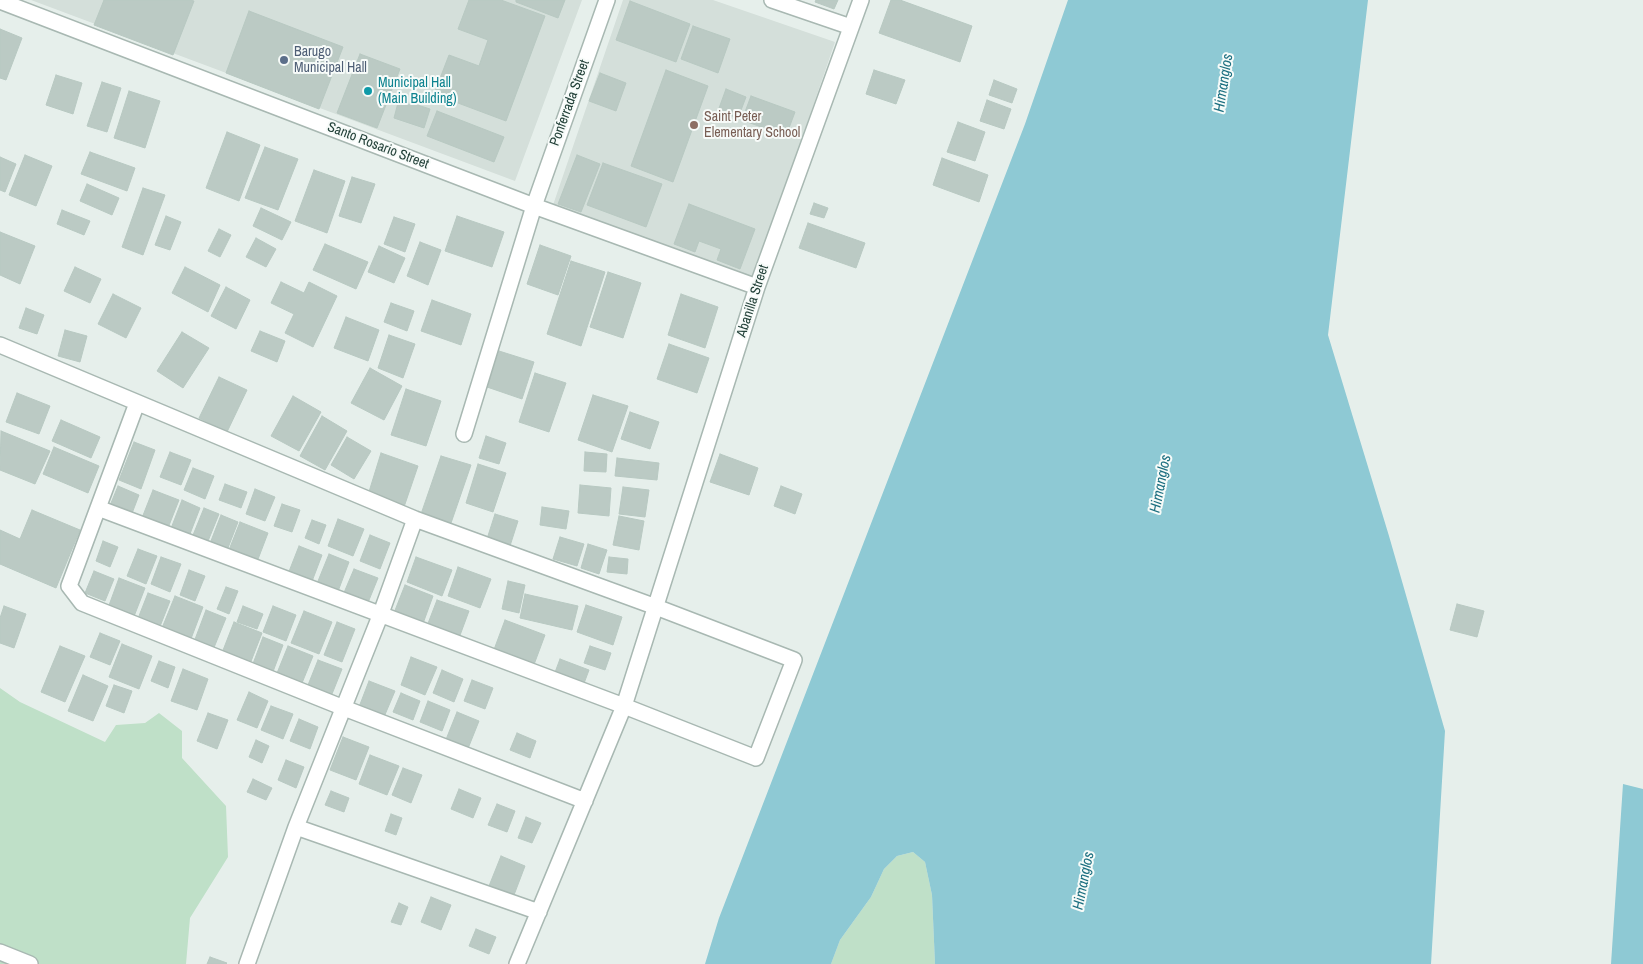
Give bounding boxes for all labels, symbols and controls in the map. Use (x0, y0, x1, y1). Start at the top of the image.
place label: Barugo Municipal Hall (294, 44, 367, 76)
water label: Himanglos (1211, 53, 1237, 113)
marker: Barugo Municipal Hall (278, 54, 290, 66)
street label: Ponferrada Street (547, 58, 593, 148)
place label: Municipal Hall (Main Building) (378, 75, 456, 108)
marker: Municipal Hall (Main Building) (362, 85, 374, 97)
place label: Saint Peter Elementary School (704, 109, 800, 142)
street label: Santo Rosario Street (325, 119, 431, 173)
marker: Saint Peter Elementary School (688, 119, 700, 131)
street label: Abanilla Street (733, 263, 773, 339)
water label: Himanglos (1147, 453, 1175, 515)
water label: Himanglos (1070, 850, 1098, 912)

